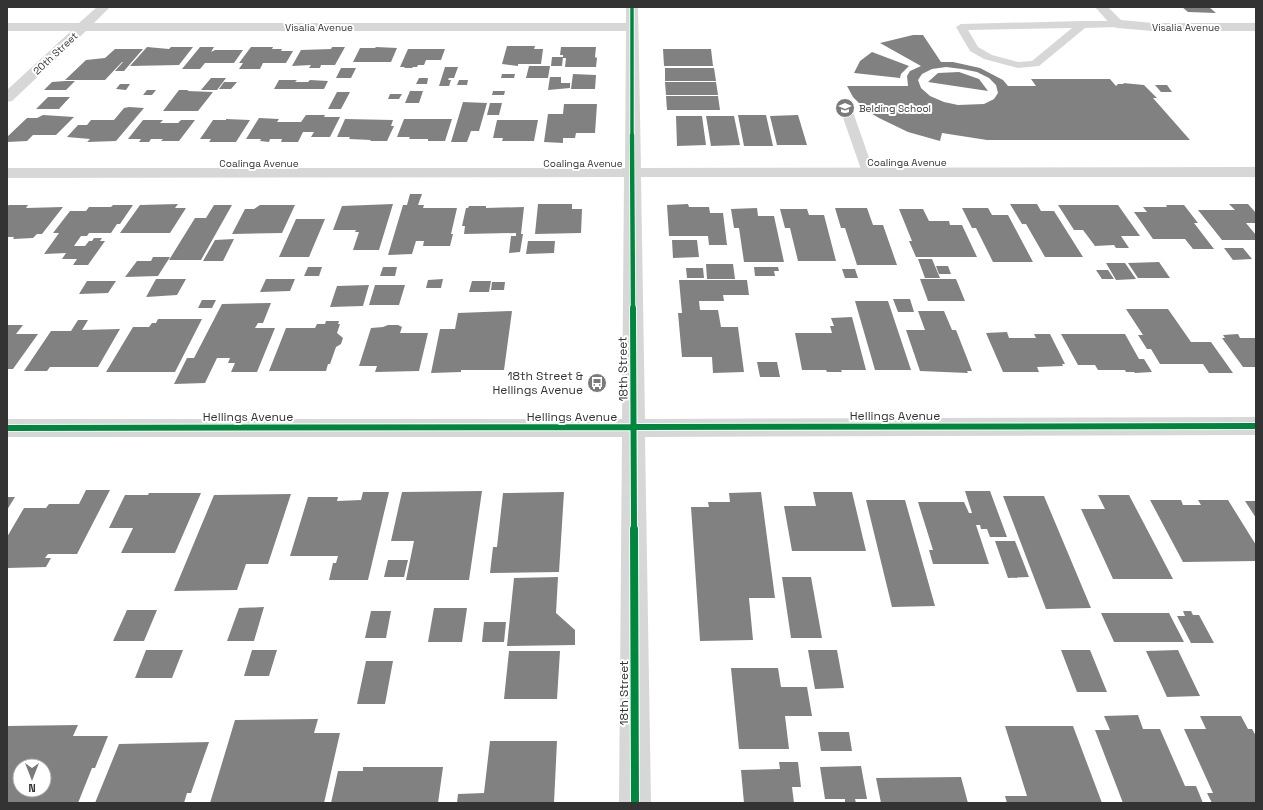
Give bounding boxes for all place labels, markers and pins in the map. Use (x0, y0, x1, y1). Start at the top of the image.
school or university icon: Belding School (834, 97, 856, 119)
place label: Belding School (859, 102, 931, 115)
place label: 18th Street & Hellings Avenue (493, 368, 583, 398)
bus stop icon: 18th Street & Hellings Avenue (586, 372, 608, 394)

